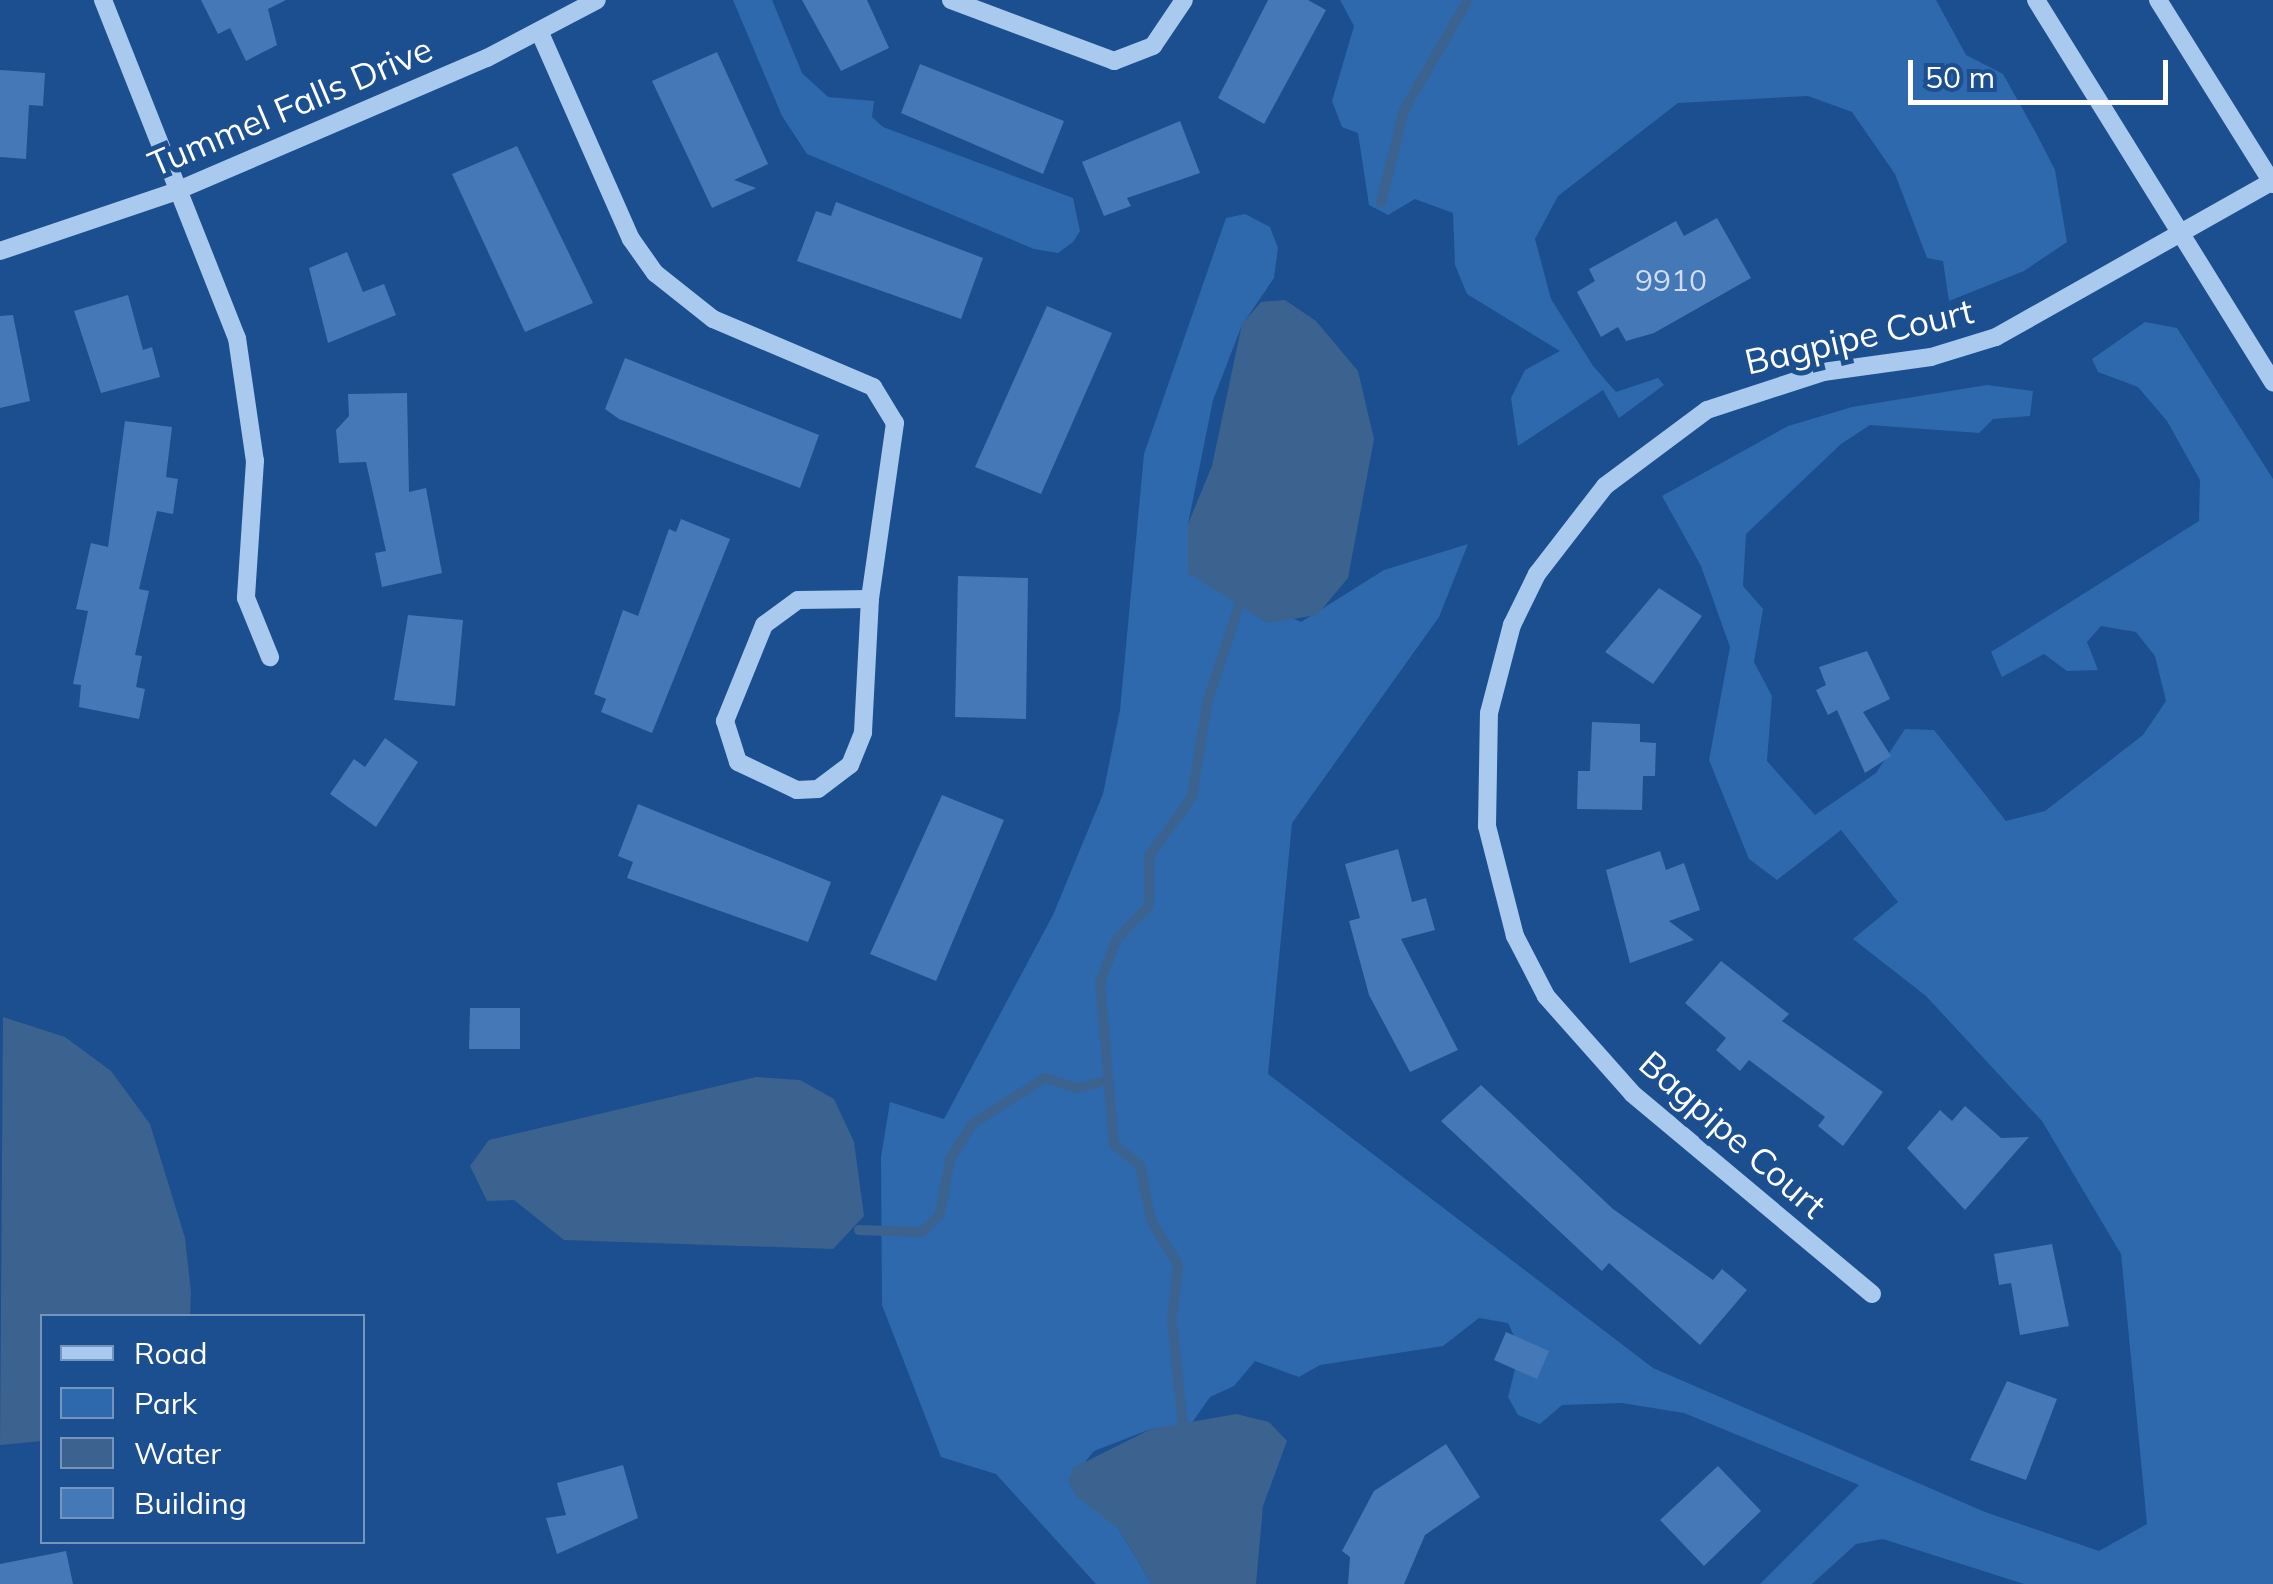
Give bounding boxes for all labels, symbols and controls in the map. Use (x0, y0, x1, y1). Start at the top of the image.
street label: Tummel Falls Drive (142, 27, 438, 185)
scale bar (1913, 40, 2173, 102)
text: 50 m (1925, 58, 1995, 96)
house number: 9910 (1635, 262, 1707, 298)
street label: Bagpipe Court (1741, 289, 1977, 383)
street label: Bagpipe Court (1631, 1042, 1835, 1226)
legend (40, 1314, 365, 1544)
text: Road (134, 1334, 208, 1372)
text: Park (134, 1384, 197, 1422)
text: Water (134, 1434, 221, 1472)
text: Building (134, 1484, 247, 1522)

